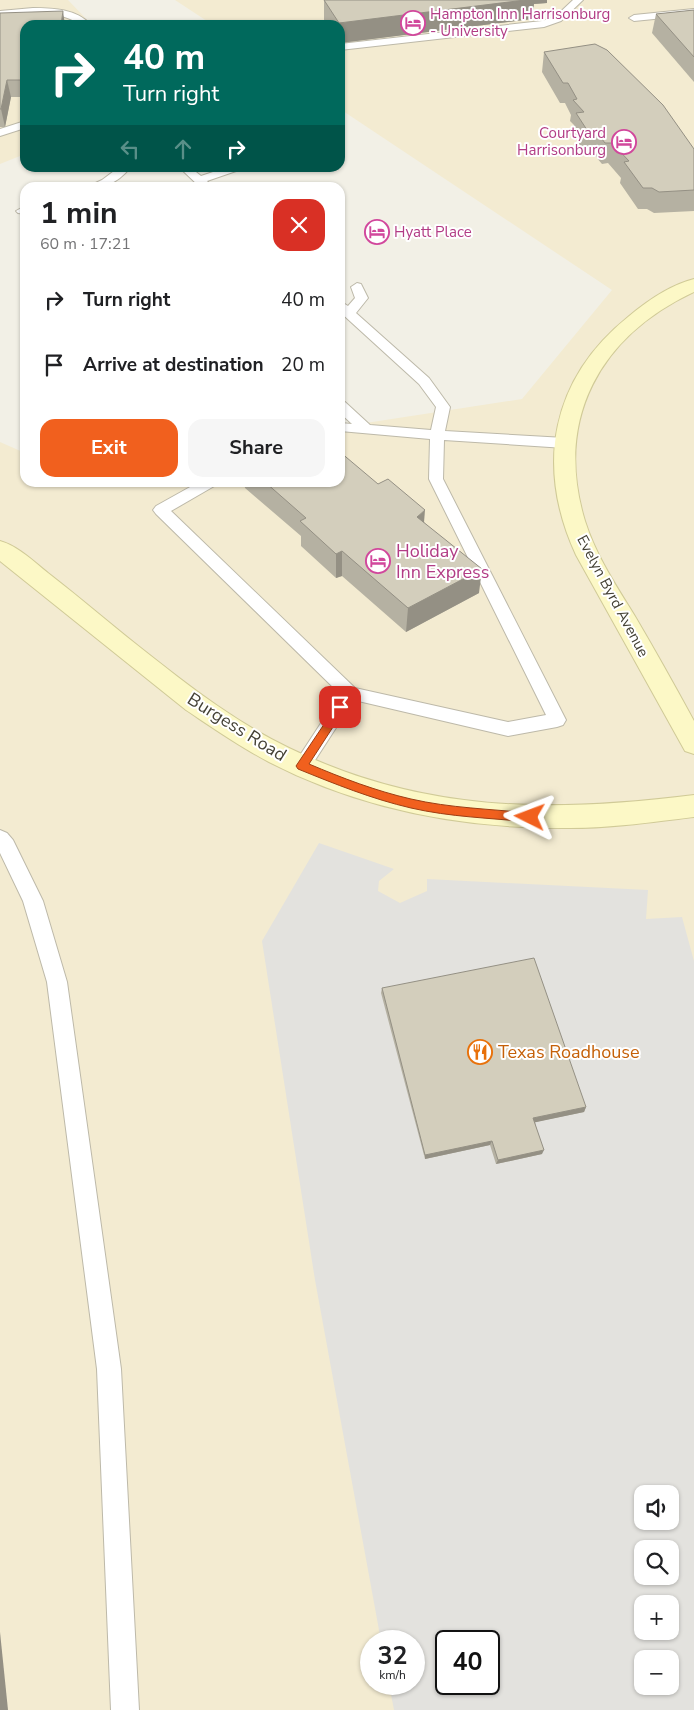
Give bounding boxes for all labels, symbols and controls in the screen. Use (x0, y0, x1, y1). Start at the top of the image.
place label: Hampton Inn Harrisonburg - University (430, 4, 610, 41)
hotel icon: Hampton Inn Harrisonburg - University (400, 10, 426, 36)
text: 40 m (123, 34, 205, 81)
icon: right (40, 40, 105, 105)
text: Turn right (123, 79, 219, 109)
place label: Courtyard Harrisonburg (517, 123, 606, 160)
hotel icon: Courtyard Harrisonburg (611, 129, 637, 155)
icon: left (116, 135, 144, 163)
icon: ahead (169, 135, 197, 163)
icon: right (222, 135, 250, 163)
text: 1 min (40, 193, 118, 234)
button: close (273, 199, 325, 251)
hotel icon: Hyatt Place (364, 219, 390, 245)
place label: Hyatt Place (394, 222, 472, 242)
text: 60 m · 17:21 (40, 233, 131, 255)
icon: right (40, 286, 68, 314)
text: Turn right (83, 287, 170, 313)
text: 40 m (281, 287, 325, 313)
icon: arrive (40, 351, 68, 379)
text: Arrive at destination (83, 352, 264, 378)
text: 20 m (281, 352, 325, 378)
button: Exit (40, 419, 178, 477)
button: Share (188, 419, 325, 477)
street label: Evelyn Byrd Avenue (572, 532, 654, 660)
place label: Holiday Inn Express (396, 539, 489, 584)
hotel icon: Holiday Inn Express (365, 548, 391, 574)
pin (319, 686, 361, 728)
street label: Burgess Road (183, 687, 291, 767)
icon: arrive (326, 693, 354, 721)
position arrow (503, 790, 555, 842)
restaurant icon: Texas Roadhouse (467, 1039, 493, 1065)
place label: Texas Roadhouse (498, 1040, 640, 1064)
map controls (634, 1485, 679, 1695)
button: sound (634, 1485, 679, 1530)
button: search (634, 1540, 679, 1585)
button: + (634, 1595, 679, 1640)
speed limit sign: 40 (435, 1630, 500, 1695)
text: 32 (377, 1639, 408, 1673)
button: − (634, 1650, 679, 1695)
text: km/h (379, 1667, 406, 1683)

